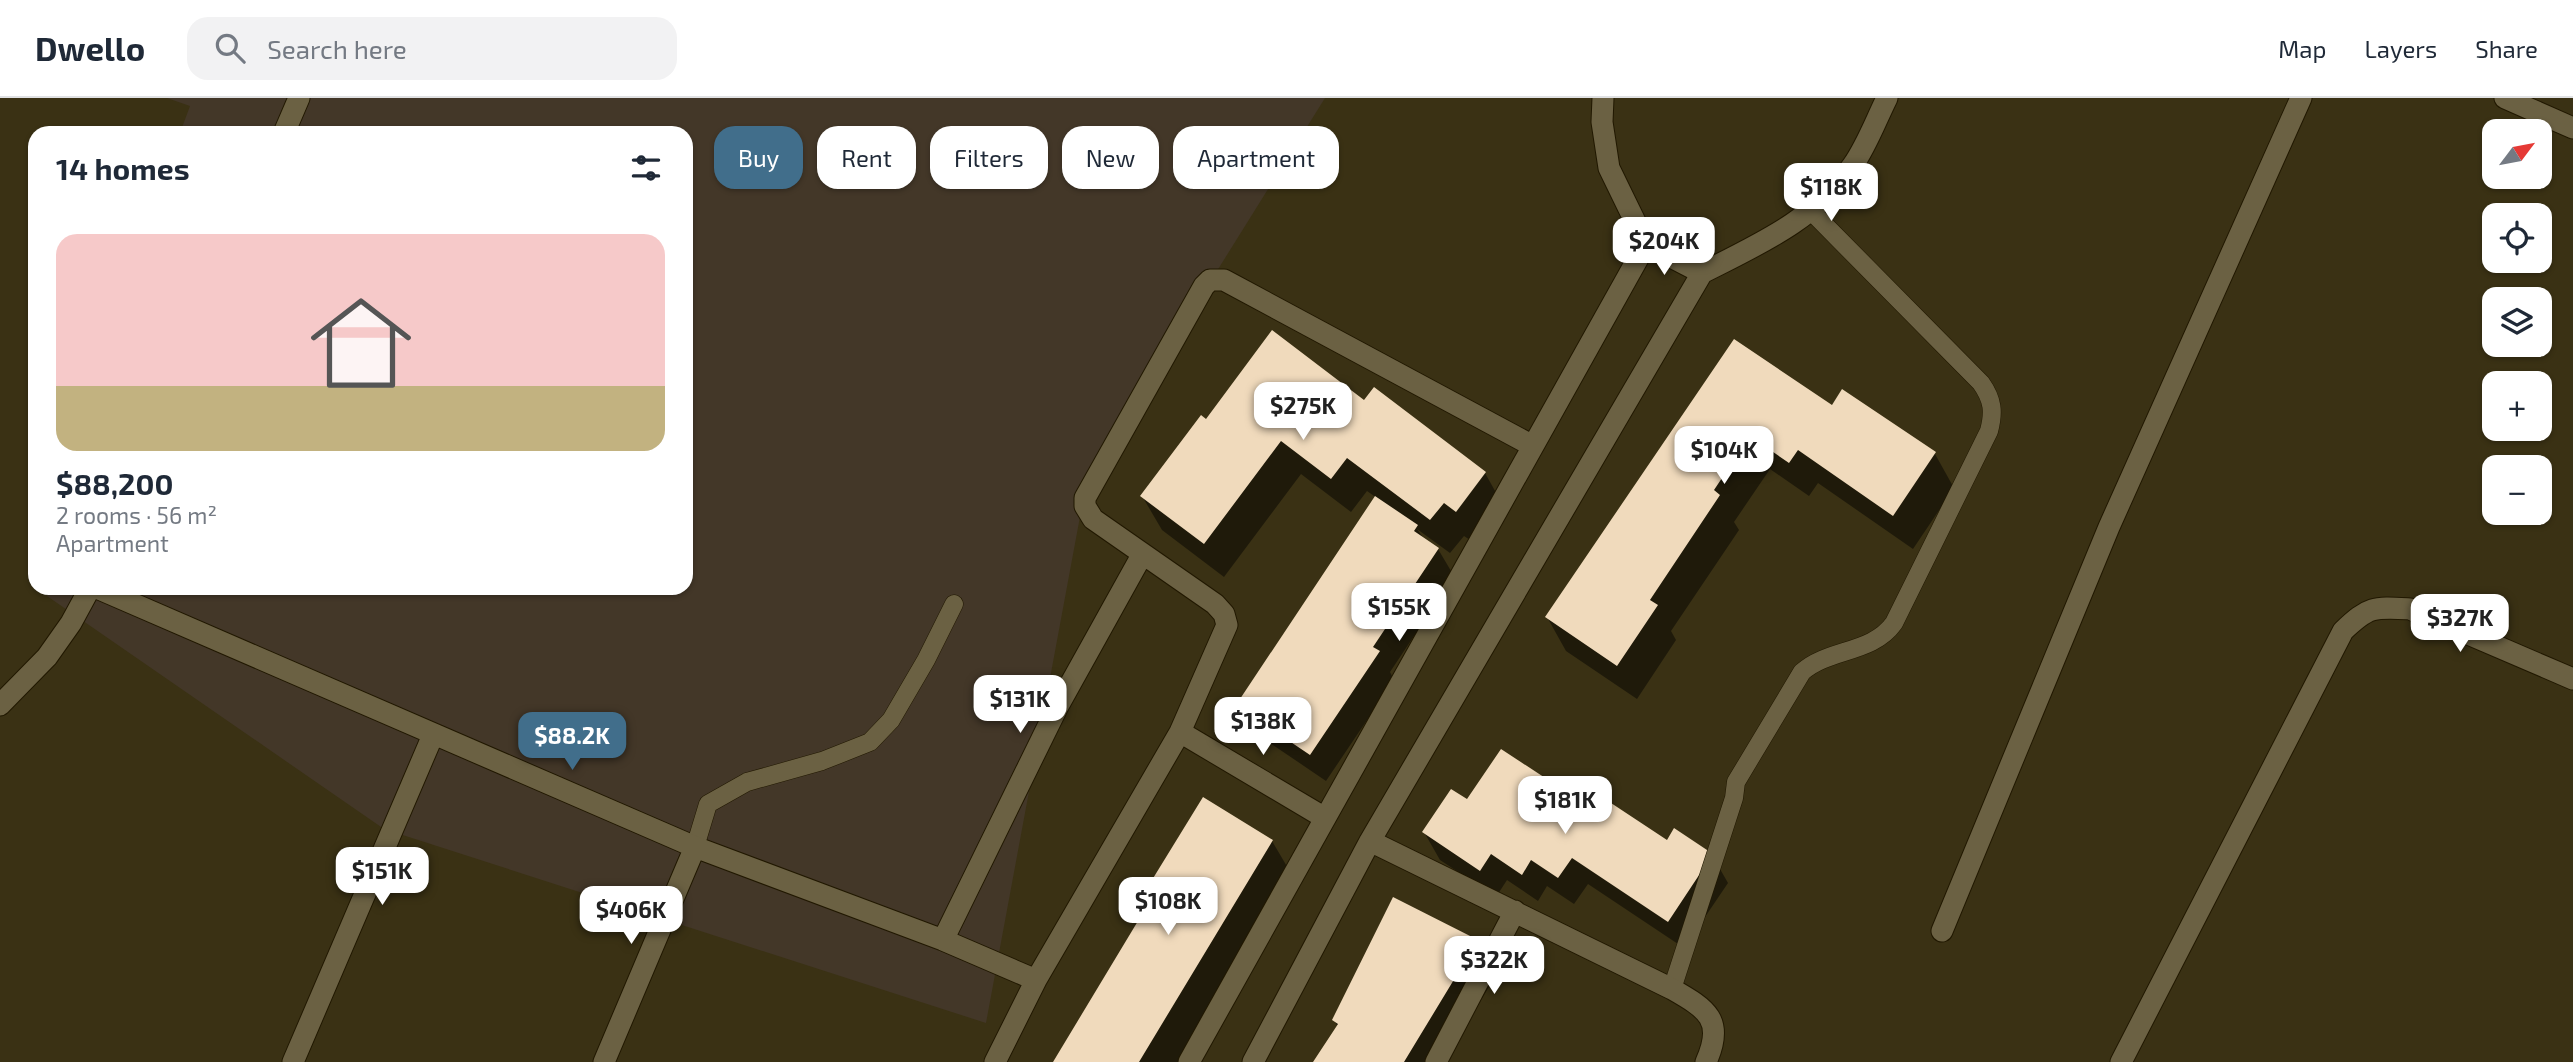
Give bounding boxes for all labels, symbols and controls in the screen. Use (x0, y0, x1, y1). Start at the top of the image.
search box (187, 17, 677, 80)
text: Dwello (35, 28, 145, 68)
icon: search (211, 29, 249, 67)
text: Search here (267, 33, 407, 64)
text: Map (2278, 34, 2326, 63)
text: Layers (2364, 34, 2437, 63)
text: Share (2475, 34, 2538, 63)
north arrow (2482, 119, 2552, 189)
map controls (2482, 119, 2552, 525)
chip: Buy (714, 126, 803, 189)
chip: Rent (817, 126, 916, 189)
chip: Filters (930, 126, 1048, 189)
chip: New (1062, 126, 1159, 189)
chip: Apartment (1173, 126, 1339, 189)
icon: filters (627, 149, 665, 187)
text: 14 homes (56, 150, 190, 186)
pin: $118K (1782, 164, 1880, 223)
text: $118K (1800, 172, 1862, 200)
button: locate (2482, 203, 2552, 273)
pin: $204K (1615, 218, 1713, 277)
text: $204K (1629, 226, 1699, 254)
icon: home (298, 280, 424, 406)
button: layers (2482, 287, 2552, 357)
button: + (2482, 371, 2552, 441)
pin: $275K (1254, 382, 1352, 442)
text: $275K (1270, 391, 1336, 419)
pin: $104K (1675, 426, 1773, 486)
text: $104K (1690, 435, 1758, 463)
button: − (2482, 455, 2552, 525)
text: $88,200 (56, 465, 173, 501)
text: 2 rooms · 56 m² (56, 501, 217, 529)
text: Apartment (56, 529, 169, 557)
pin: $155K (1350, 584, 1448, 643)
text: $155K (1367, 592, 1431, 620)
pin: $327K (2411, 594, 2509, 654)
text: $327K (2427, 603, 2493, 631)
pin: $131K (971, 676, 1069, 735)
text: $131K (990, 684, 1050, 712)
pin: $138K (1214, 698, 1312, 757)
text: $138K (1230, 706, 1296, 734)
pin: $88.2K (515, 712, 629, 772)
text: $88.2K (534, 721, 610, 749)
pin: $181K (1516, 776, 1614, 836)
text: $181K (1534, 785, 1596, 813)
pin: $151K (333, 848, 431, 907)
text: $151K (352, 856, 412, 884)
pin: $108K (1119, 878, 1217, 937)
pin: $406K (582, 886, 680, 946)
text: $108K (1135, 886, 1201, 914)
text: $406K (596, 895, 666, 923)
pin: $322K (1445, 936, 1543, 996)
text: $322K (1460, 945, 1528, 973)

